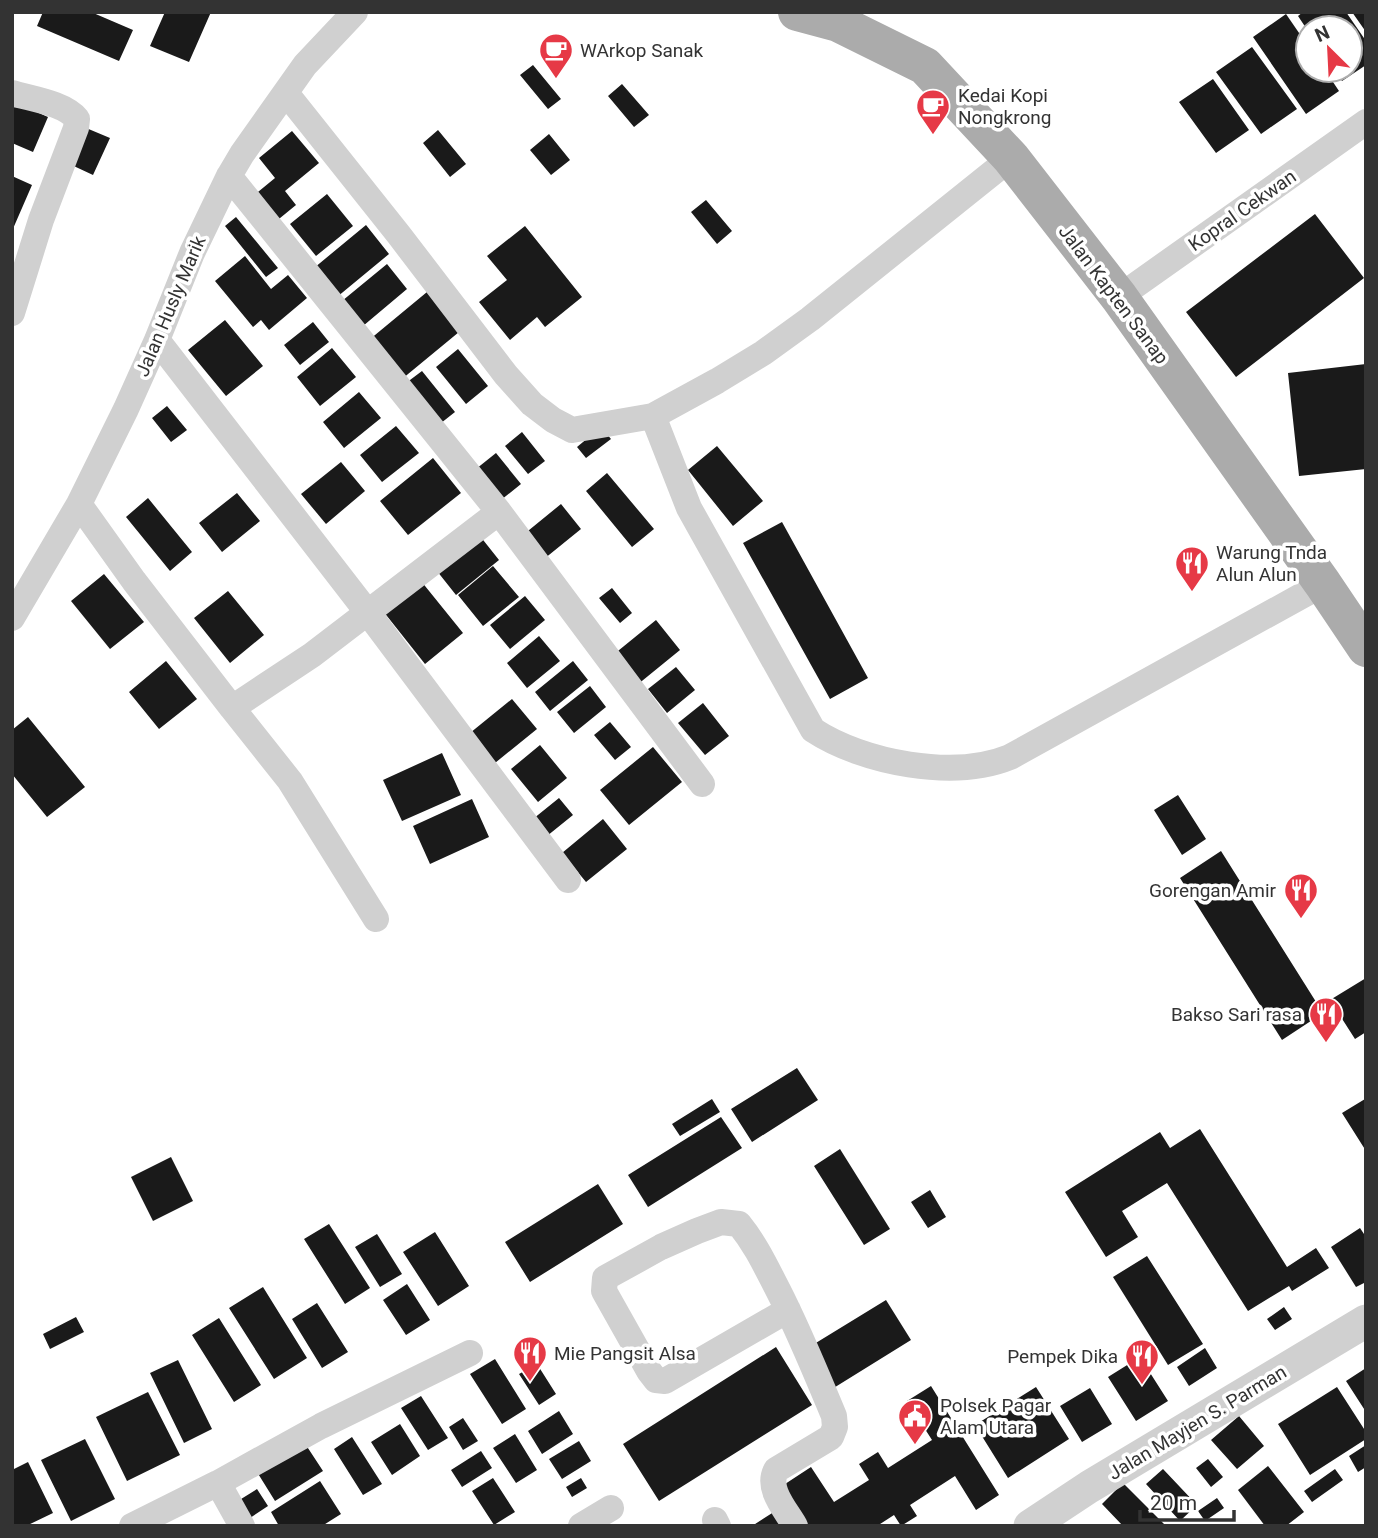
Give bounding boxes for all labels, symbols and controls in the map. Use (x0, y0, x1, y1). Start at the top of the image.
north arrow (1294, 14, 1364, 84)
text: N (1311, 21, 1333, 47)
cafe icon: WArkop Sanak (537, 31, 575, 80)
place label: WArkop Sanak (580, 39, 704, 62)
place label: Kedai Kopi Nongkrong (958, 84, 1051, 129)
cafe icon: Kedai Kopi Nongkrong (914, 87, 952, 136)
street label: Kopral Cekwan (1184, 165, 1301, 256)
street label: Jalan Kapten Sanap (1054, 220, 1173, 369)
street label: Jalan Husly Marik (130, 232, 211, 380)
place label: Warung Tnda Alun Alun (1216, 541, 1327, 586)
restaurant icon: Warung Tnda Alun Alun (1173, 544, 1211, 593)
restaurant icon: Gorengan Amir (1282, 871, 1320, 920)
place label: Gorengan Amir (1149, 879, 1277, 902)
restaurant icon: Bakso Sari rasa (1307, 995, 1345, 1044)
place label: Bakso Sari rasa (1171, 1003, 1302, 1026)
restaurant icon: Mie Pangsit Alsa (511, 1334, 549, 1383)
restaurant icon: Pempek Dika (1123, 1337, 1161, 1386)
place label: Mie Pangsit Alsa (554, 1342, 696, 1365)
place label: Pempek Dika (1007, 1345, 1118, 1368)
street label: Jalan Mayjen S. Parman (1104, 1360, 1290, 1485)
place label: Polsek Pagar Alam Utara (940, 1394, 1052, 1439)
public building icon: Polsek Pagar Alam Utara (896, 1397, 934, 1446)
scale bar (1140, 1478, 1234, 1522)
text: 20 m (1150, 1491, 1197, 1515)

